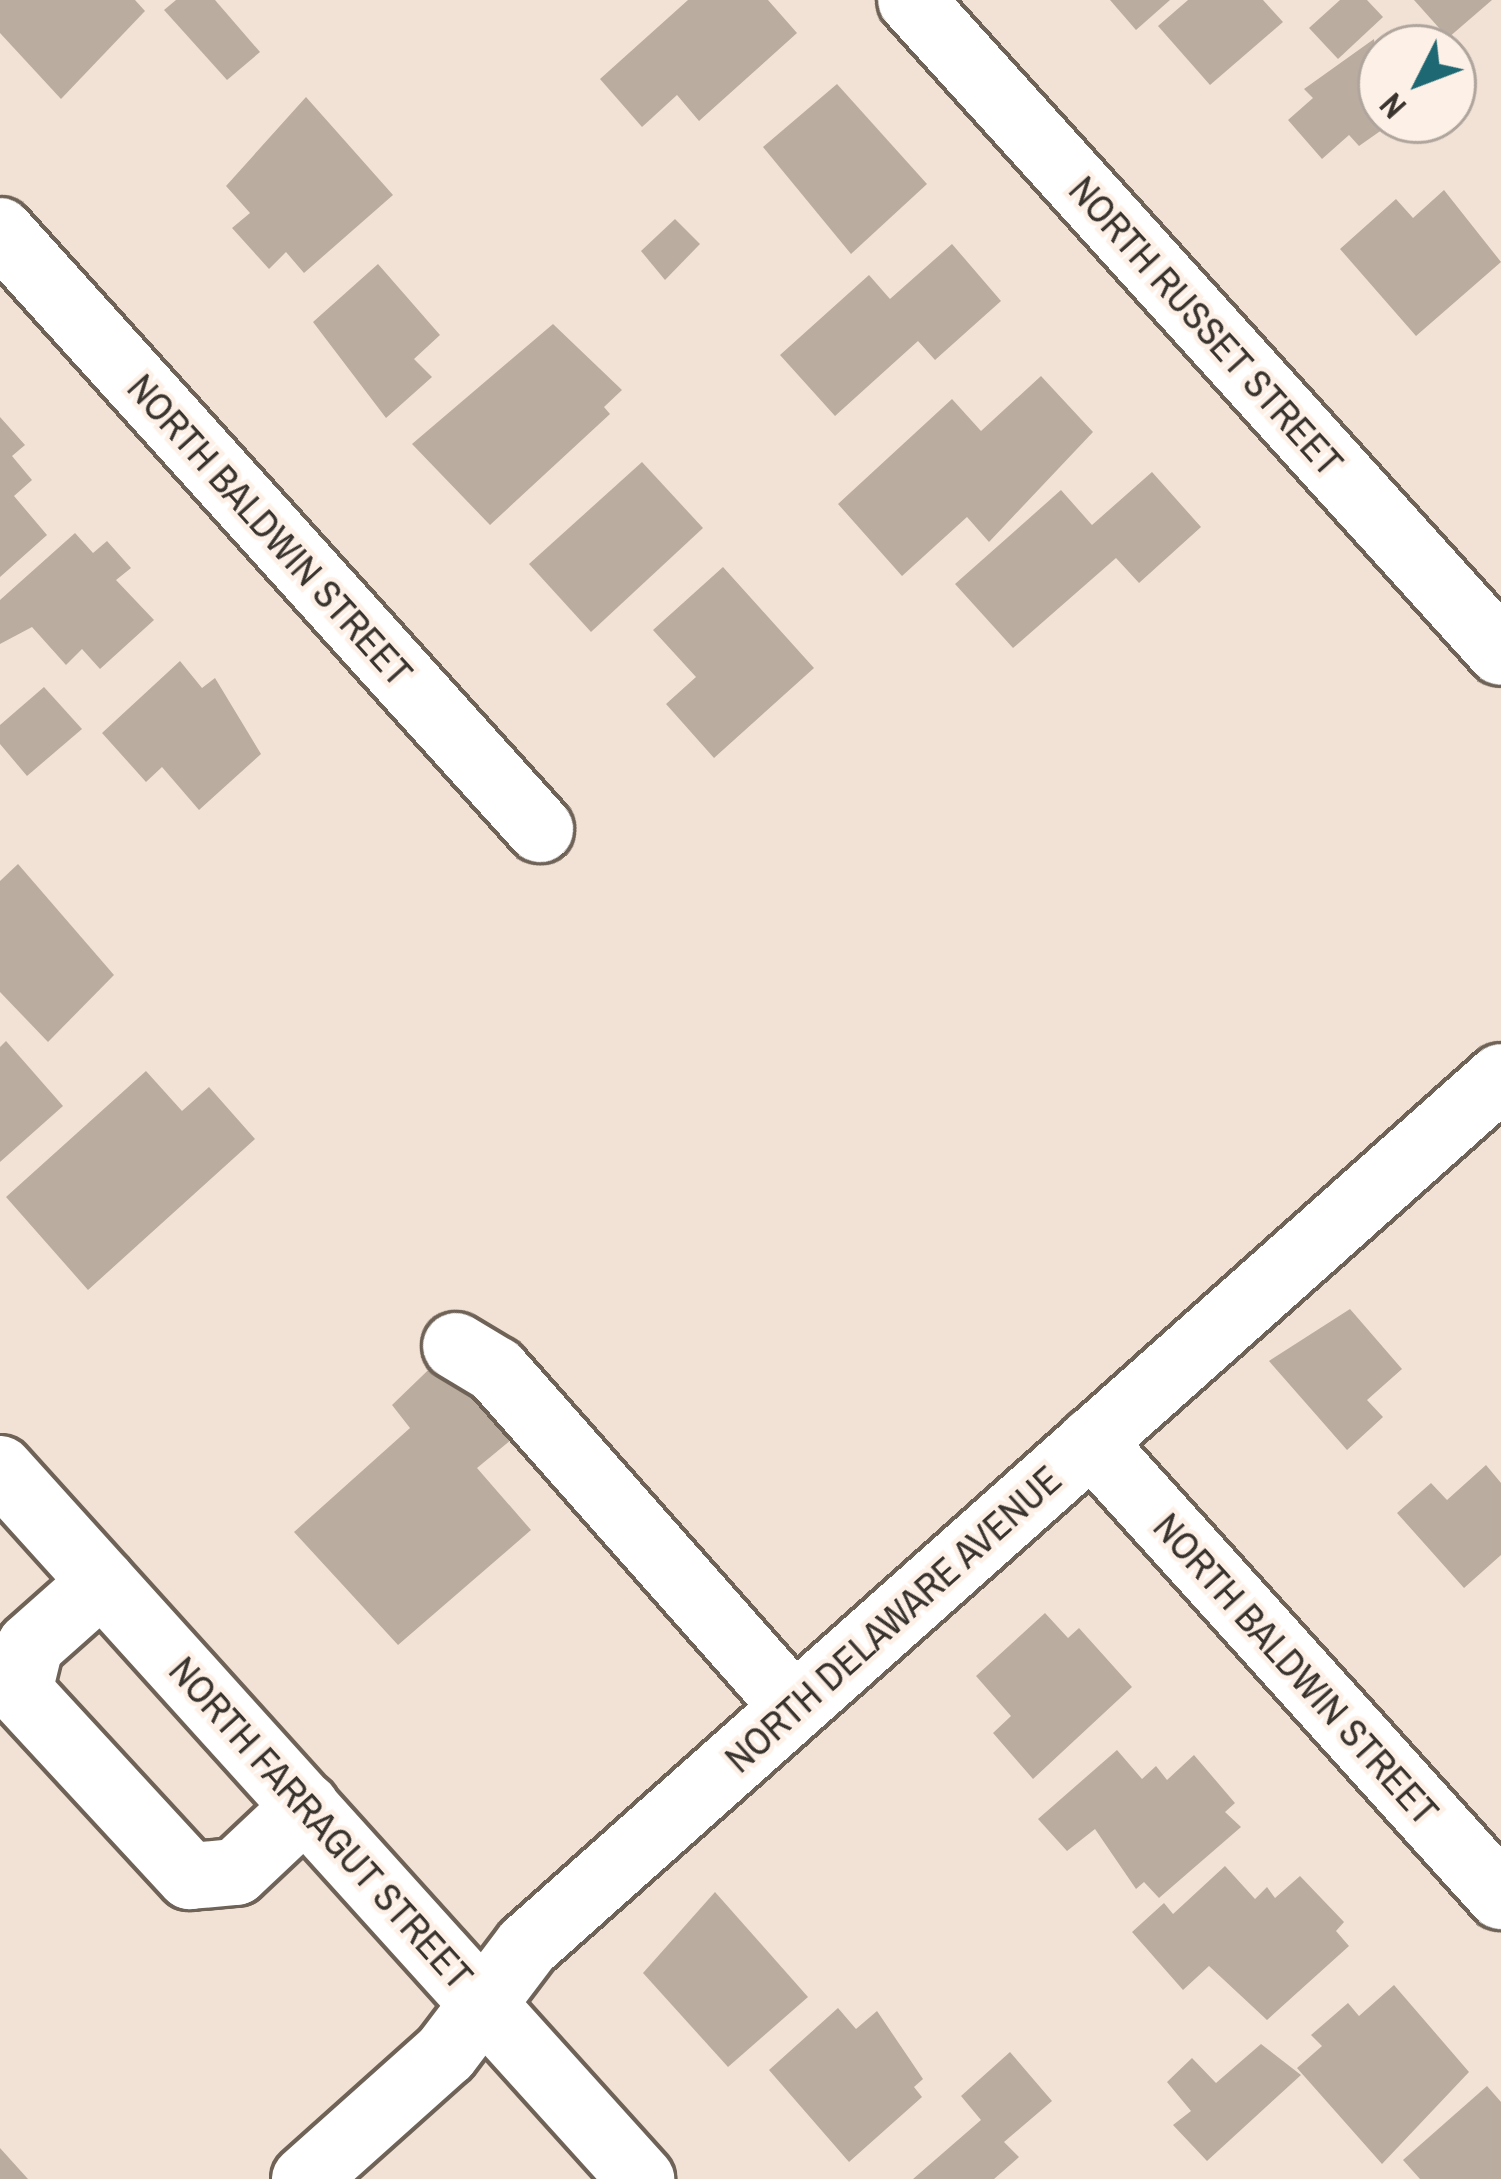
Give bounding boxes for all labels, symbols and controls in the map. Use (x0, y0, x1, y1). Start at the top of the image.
north arrow (1357, 24, 1477, 144)
text: N (1370, 84, 1415, 128)
street label: NORTH RUSSET STREET (1059, 167, 1353, 485)
street label: NORTH BALDWIN STREET (118, 365, 422, 695)
street label: NORTH DELAWARE AVENUE (715, 1455, 1071, 1783)
street label: NORTH BALDWIN STREET (1144, 1504, 1448, 1834)
street label: NORTH FARRAGUT STREET (159, 1647, 483, 1999)

